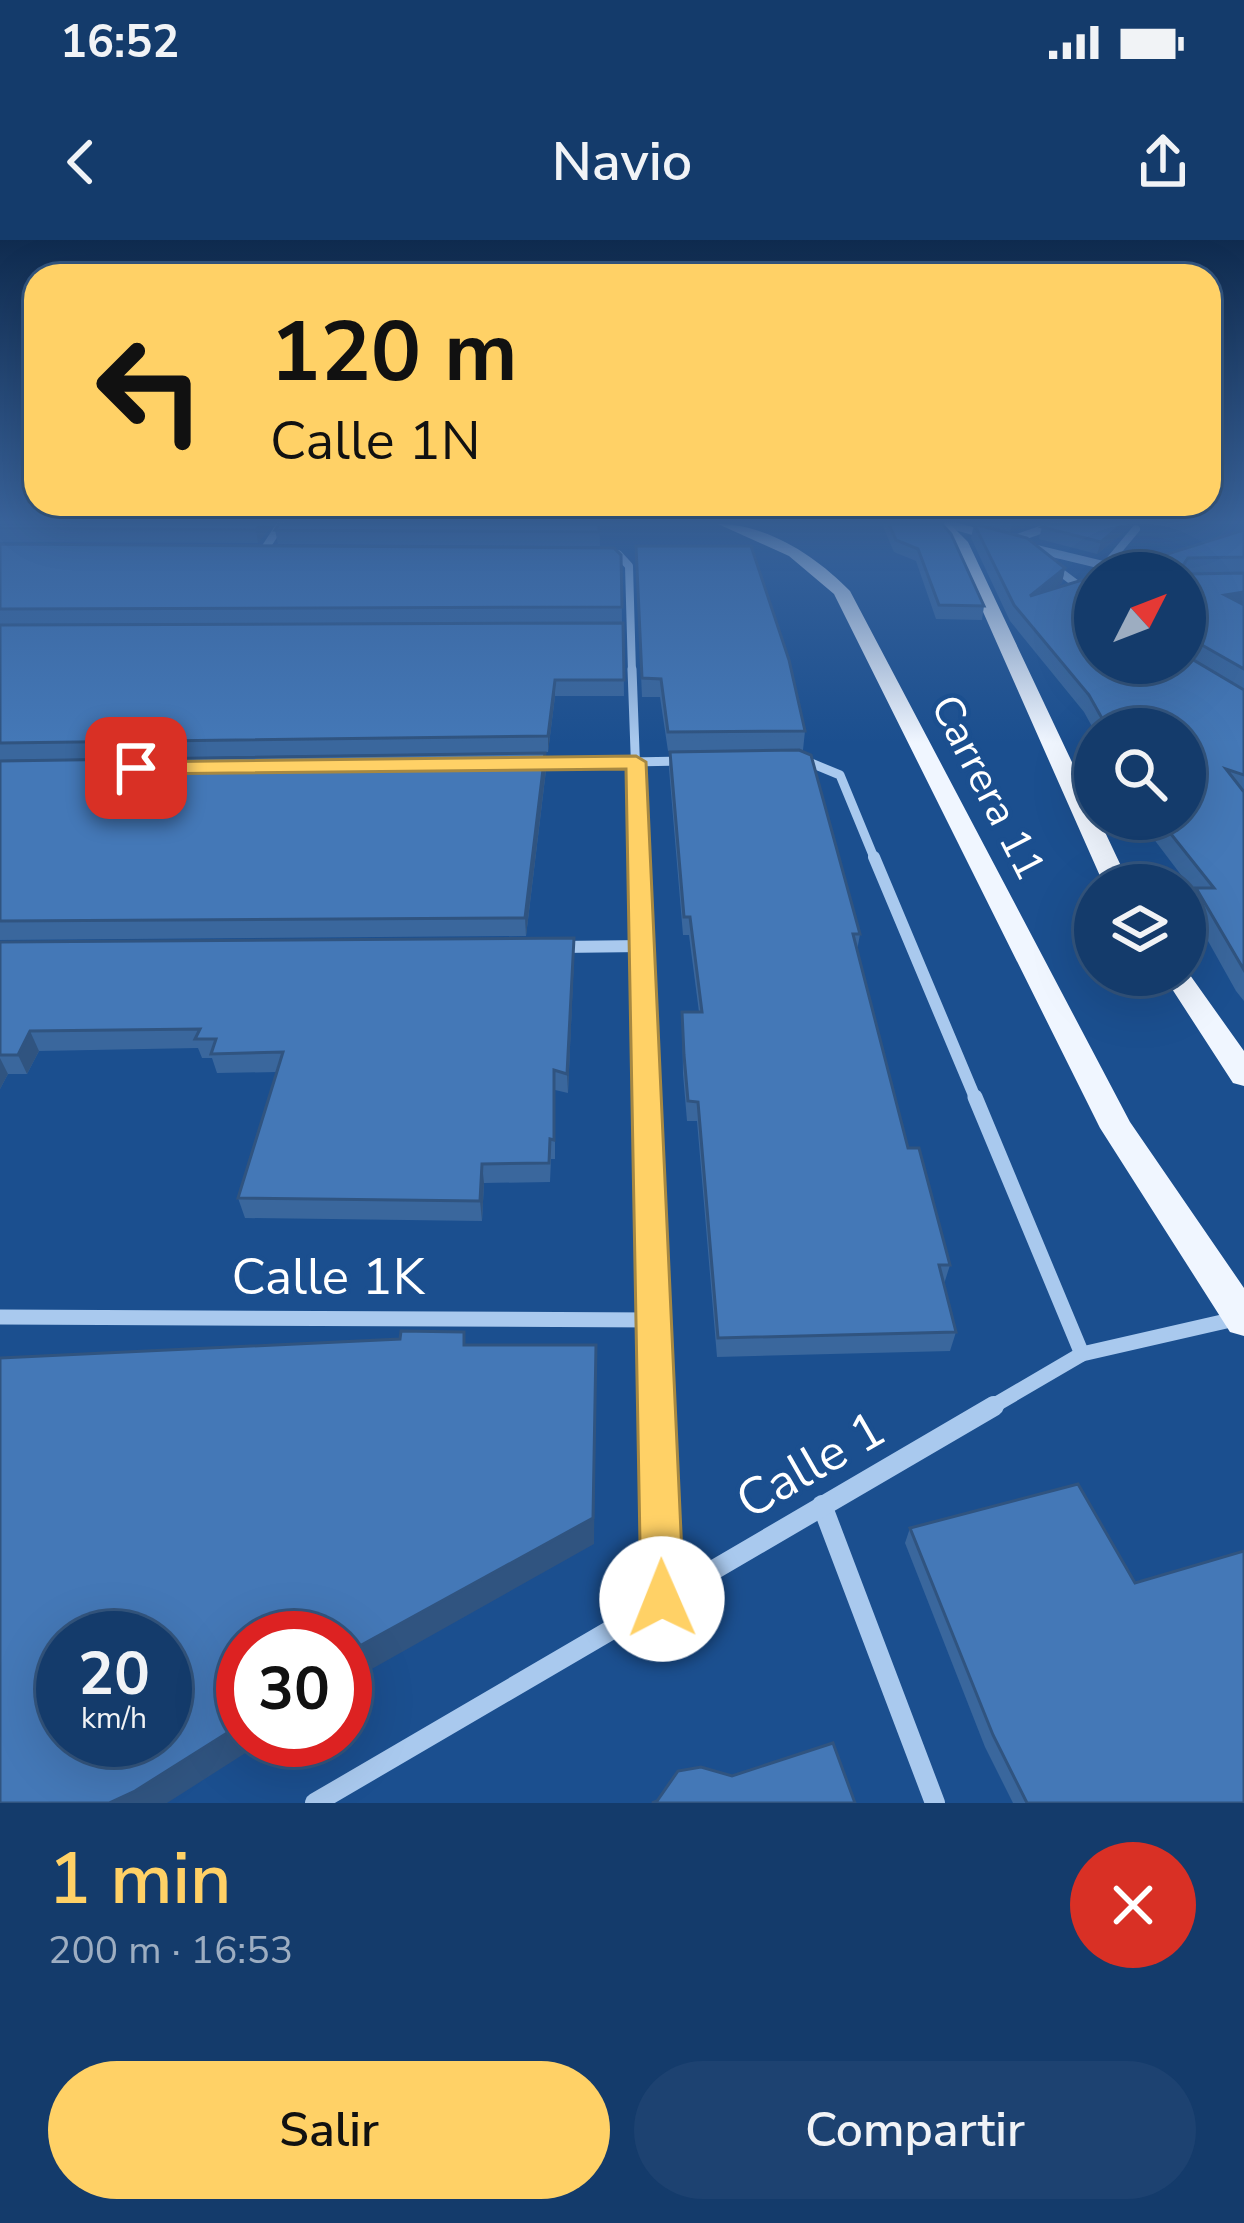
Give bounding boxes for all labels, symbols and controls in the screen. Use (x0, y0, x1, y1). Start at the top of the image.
text: 16:52 (60, 12, 179, 73)
text: Navio (552, 125, 692, 199)
icon: back (48, 129, 114, 195)
icon: share (1130, 129, 1196, 195)
text: 120 m (270, 295, 518, 410)
icon: left (72, 312, 228, 468)
text: Calle 1N (270, 404, 481, 478)
north arrow (1074, 552, 1206, 684)
map controls (1074, 552, 1206, 996)
street label: Carrera 11 (917, 686, 1059, 890)
button: search (1074, 708, 1206, 840)
pin (85, 717, 187, 819)
icon: arrive (103, 735, 169, 801)
button: layers (1074, 864, 1206, 996)
street label: Calle 1K (231, 1242, 426, 1312)
street label: Calle 1 (723, 1394, 898, 1536)
position arrow (599, 1536, 725, 1662)
speed limit sign: 30 (216, 1611, 372, 1767)
text: 20 (78, 1633, 150, 1715)
text: km/h (81, 1698, 147, 1739)
text: 1 min (48, 1830, 231, 1928)
button: close (1070, 1842, 1196, 1968)
text: 200 m · 16:53 (48, 1924, 293, 1977)
button: Salir (48, 2061, 610, 2199)
button: Compartir (634, 2061, 1196, 2199)

